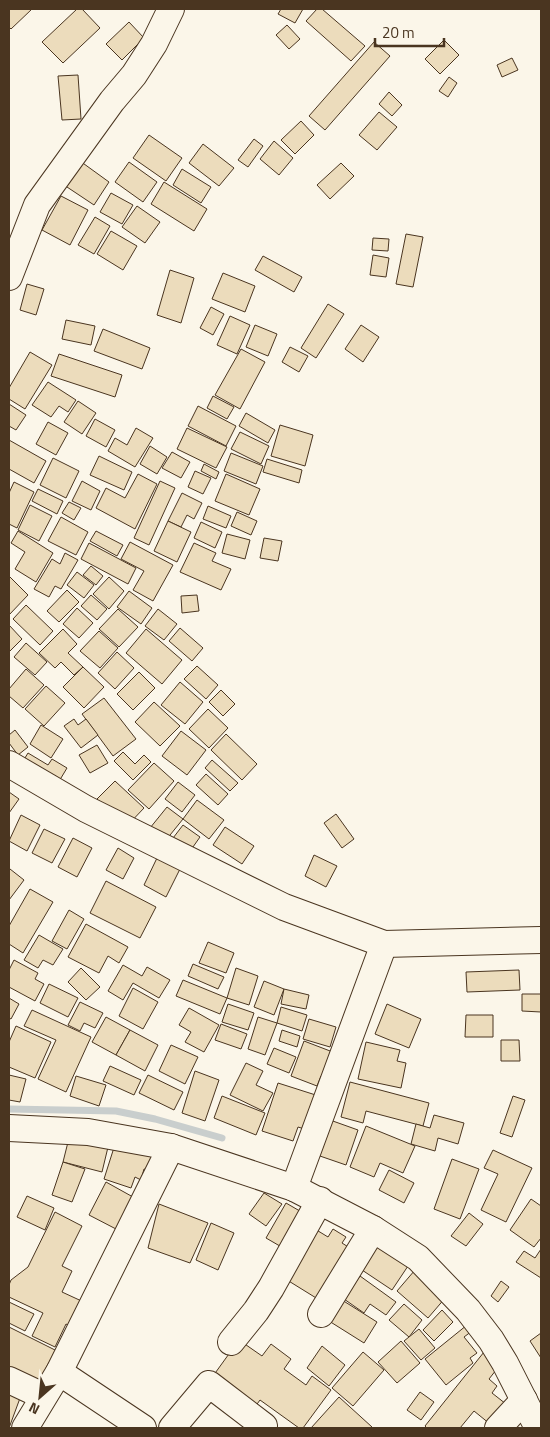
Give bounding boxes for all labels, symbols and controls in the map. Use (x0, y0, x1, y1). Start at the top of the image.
scale bar (375, 15, 444, 47)
text: 20 m (382, 21, 415, 44)
north arrow (15, 1372, 65, 1422)
text: N (25, 1397, 43, 1421)

